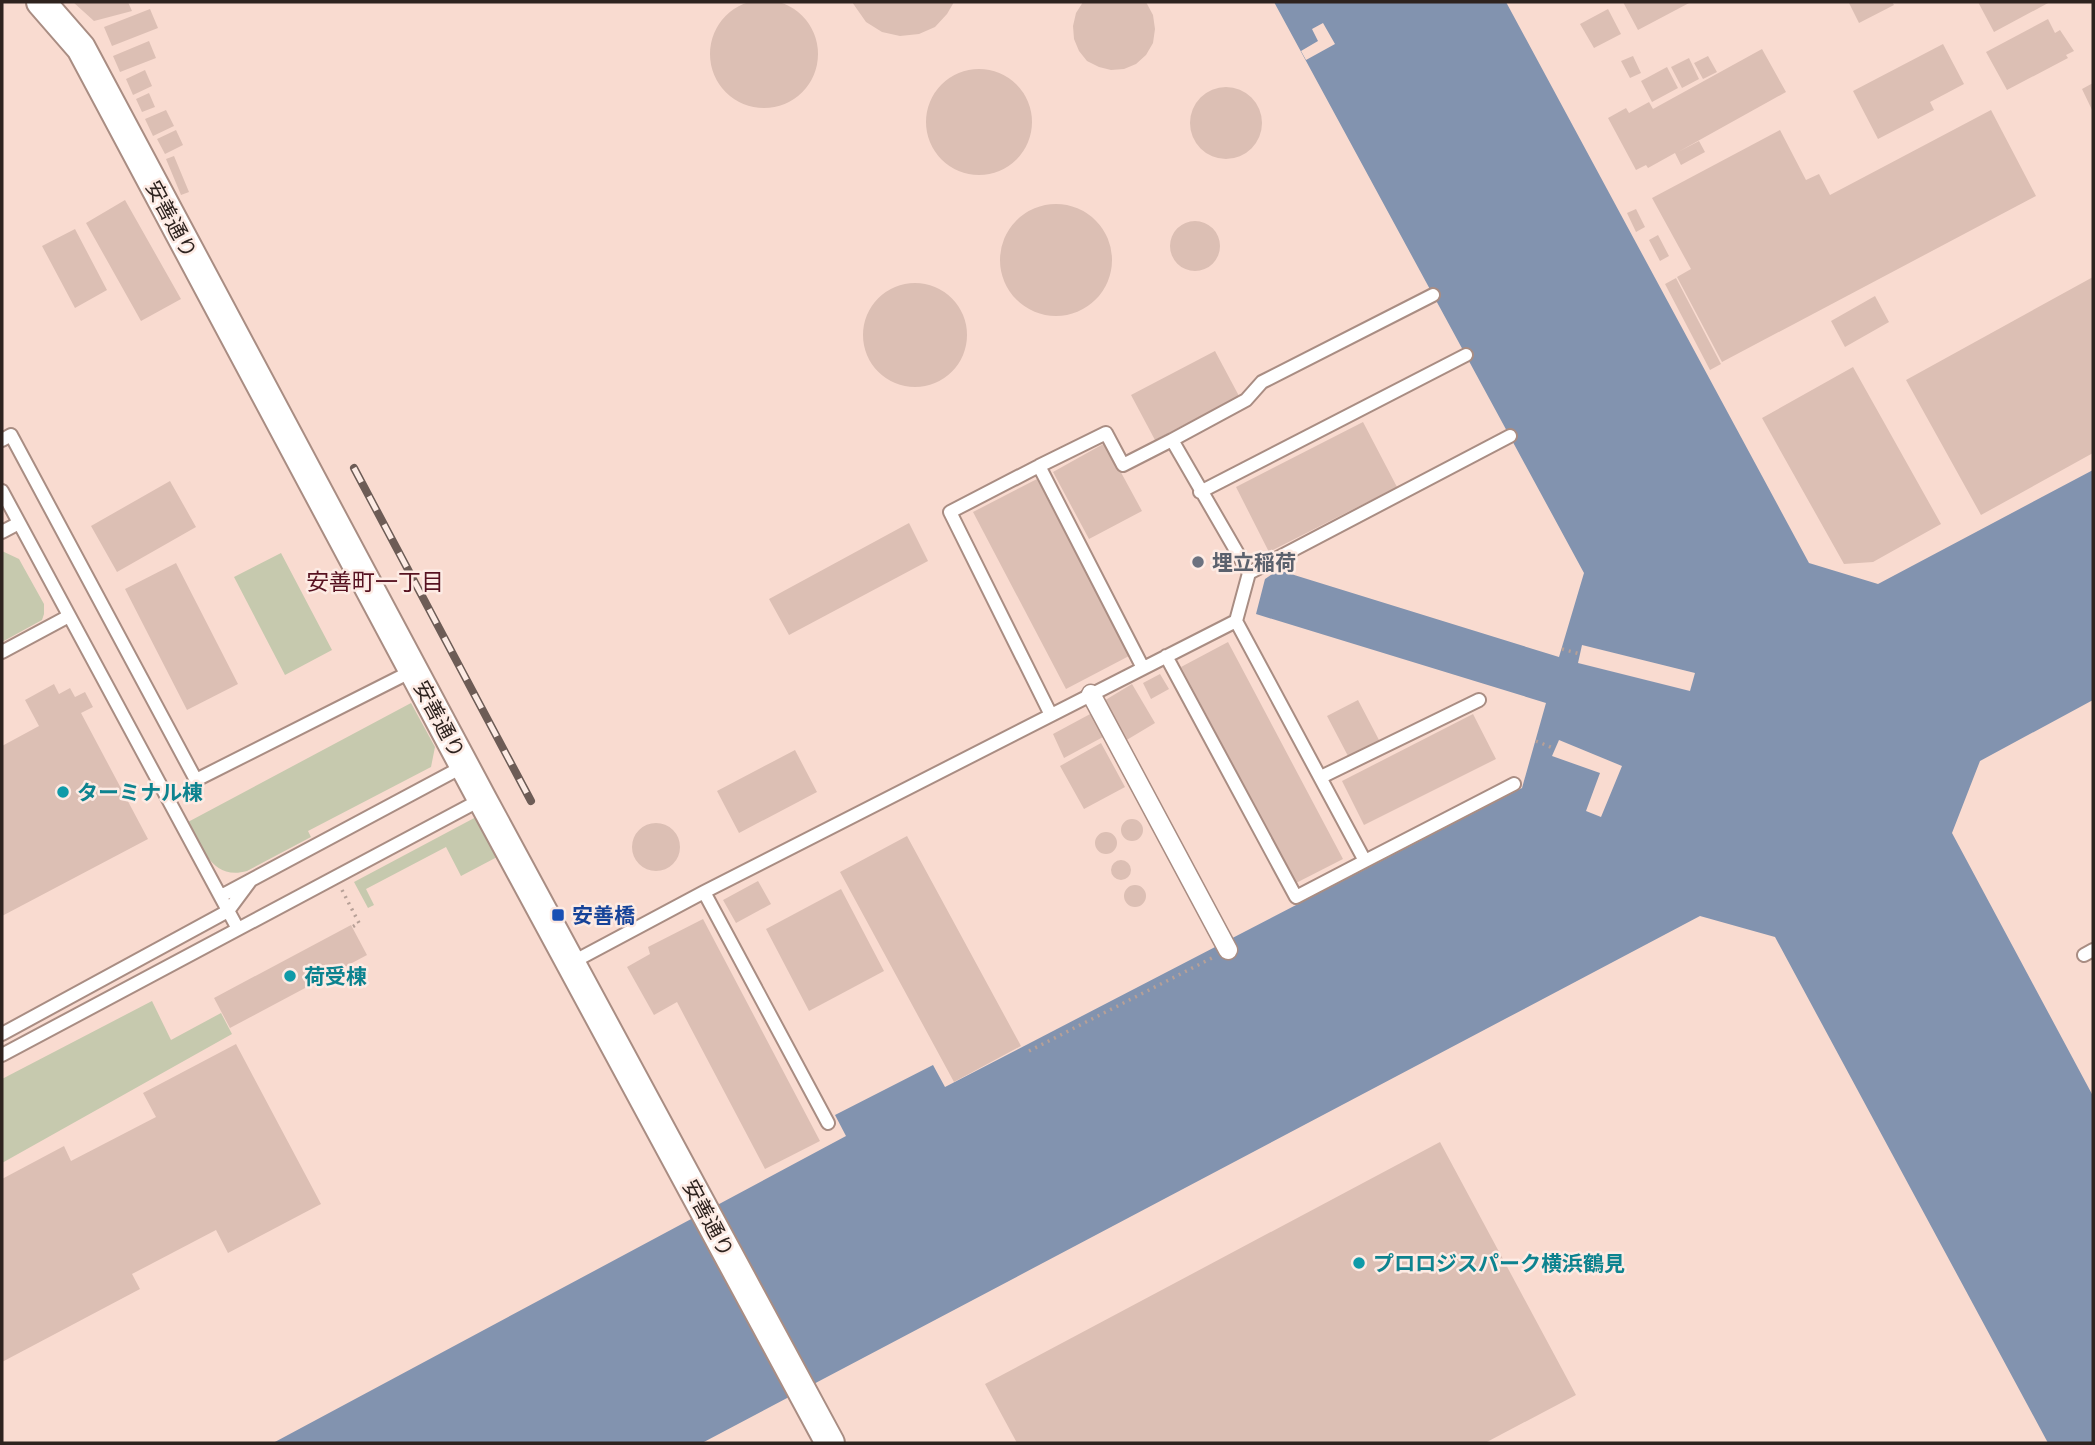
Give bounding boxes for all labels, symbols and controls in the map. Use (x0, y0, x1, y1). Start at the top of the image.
street label: 安善通り (142, 176, 202, 262)
place label: 埋立稲荷 (1212, 550, 1296, 574)
marker: 埋立稲荷 (1190, 554, 1206, 570)
district label: 安善町一丁目 (306, 569, 444, 594)
street label: 安善通り (410, 676, 470, 762)
place label: ターミナル棟 (77, 780, 203, 804)
marker: ターミナル棟 (55, 784, 71, 800)
place label: 安善橋 (572, 903, 635, 927)
marker: 安善橋 (550, 907, 566, 923)
place label: 荷受棟 (304, 964, 367, 988)
marker: 荷受棟 (282, 968, 298, 984)
street label: 安善通り (679, 1175, 739, 1261)
place label: プロロジスパーク横浜鶴見 (1373, 1251, 1625, 1275)
marker: プロロジスパーク横浜鶴見 (1351, 1255, 1367, 1271)

